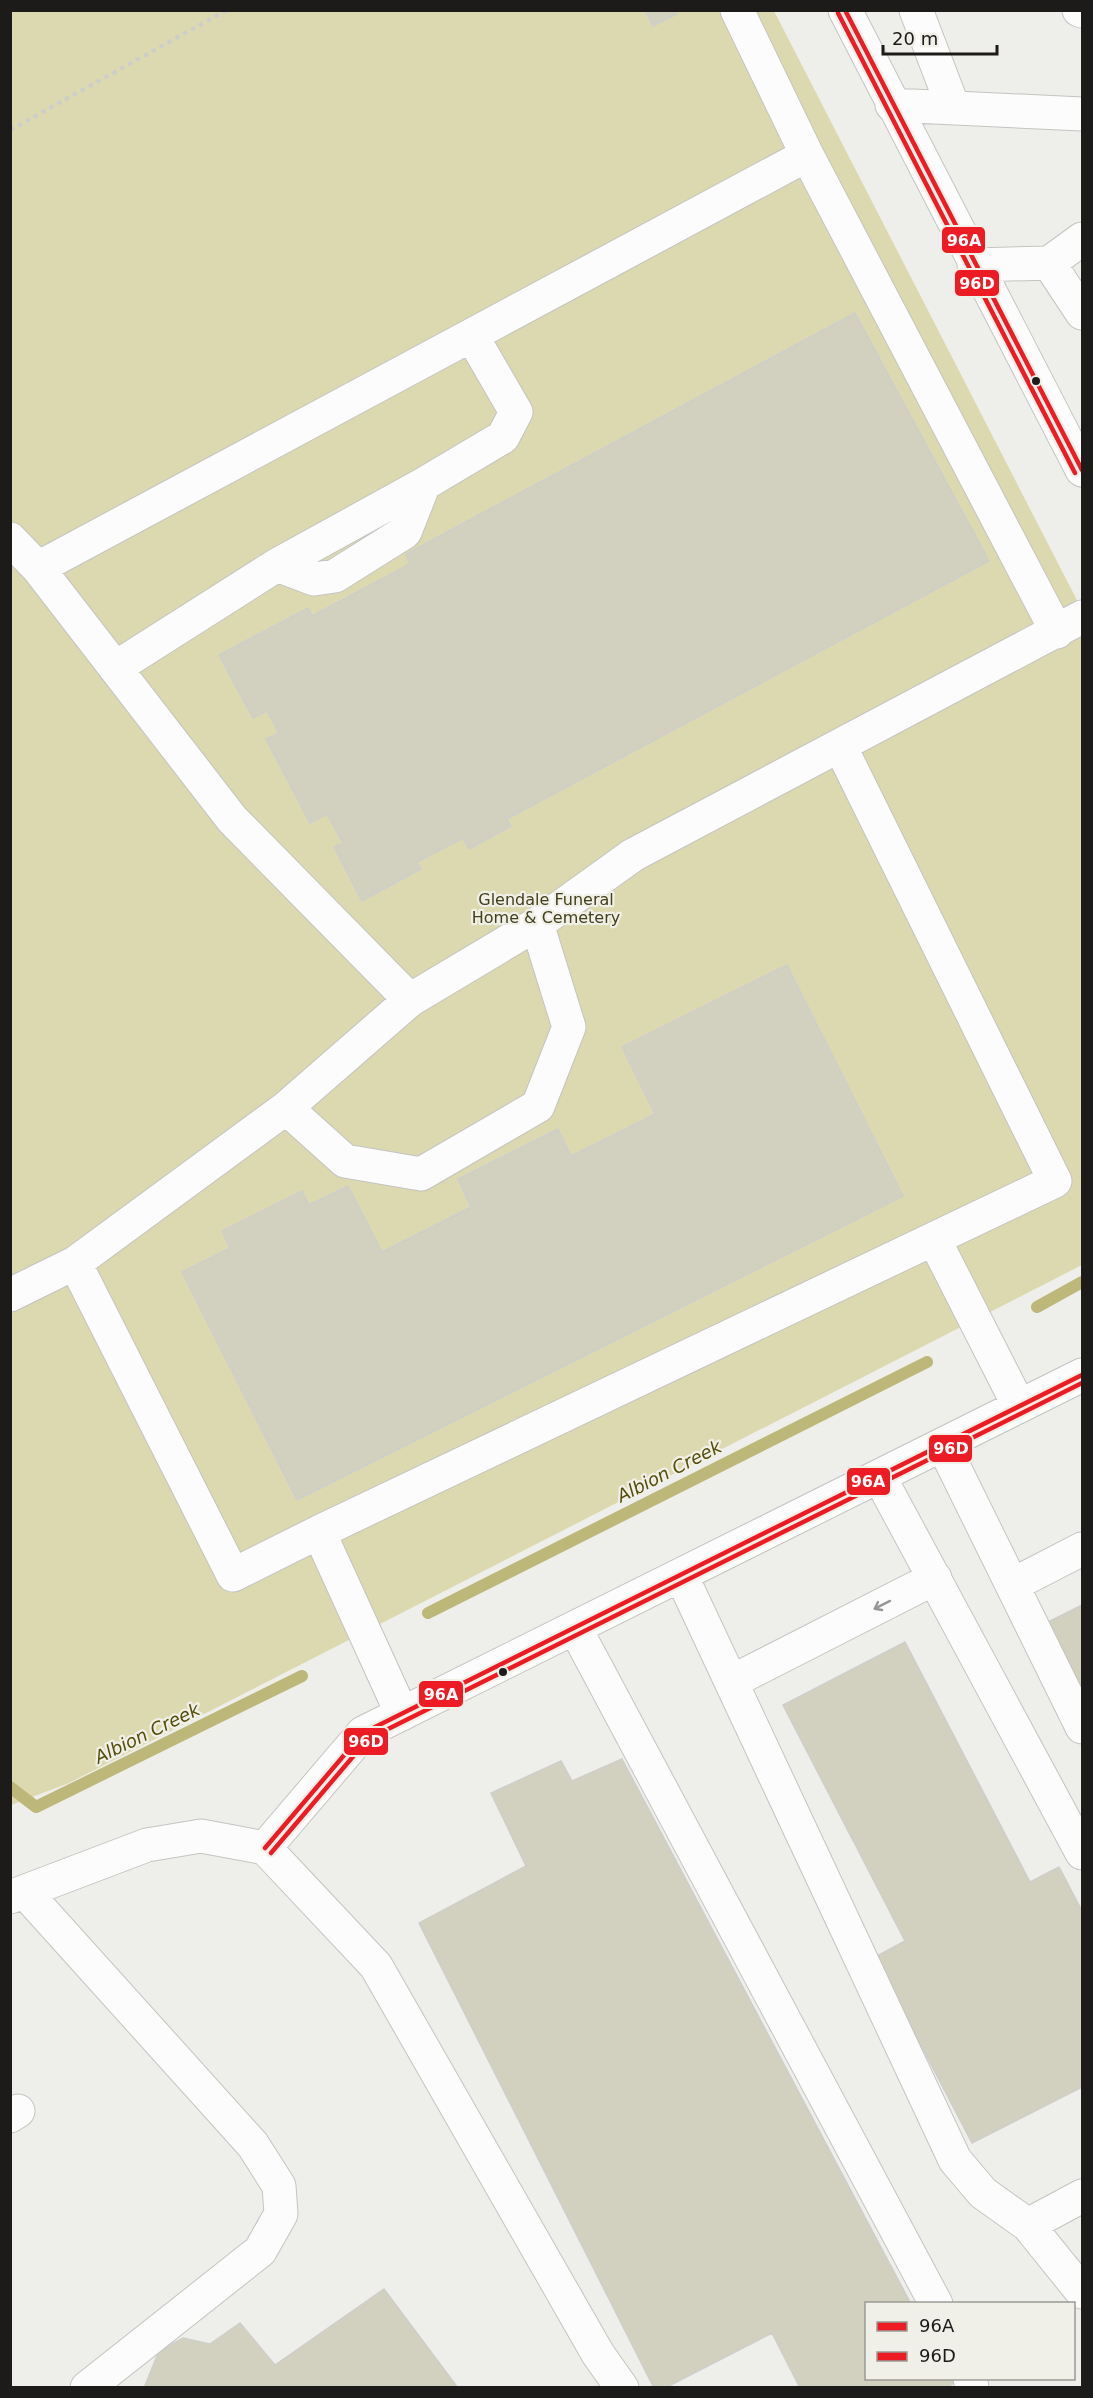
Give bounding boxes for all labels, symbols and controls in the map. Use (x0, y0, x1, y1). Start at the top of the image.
scale bar (883, 18, 997, 56)
text: 20 m (892, 28, 938, 49)
line badge: 96A (941, 226, 986, 254)
text: 96A (947, 231, 982, 250)
line badge: 96D (954, 269, 1000, 297)
text: 96D (959, 274, 995, 293)
unlabelled marker (1030, 375, 1042, 387)
park label: Glendale Funeral Home & Cemetery (472, 890, 620, 927)
line badge: 96D (928, 1434, 973, 1463)
water label: Albion Creek (612, 1435, 726, 1507)
text: 96D (933, 1439, 969, 1458)
line badge: 96A (846, 1467, 891, 1496)
text: 96A (851, 1472, 886, 1491)
one-way arrow (874, 1600, 892, 1611)
unlabelled marker (497, 1666, 509, 1678)
line badge: 96A (418, 1680, 464, 1708)
text: 96A (424, 1685, 459, 1704)
water label: Albion Creek (90, 1698, 204, 1768)
line badge: 96D (343, 1727, 389, 1756)
text: 96D (348, 1732, 384, 1751)
legend (865, 2302, 1075, 2380)
text: 96A (919, 2315, 955, 2336)
text: 96D (919, 2345, 956, 2366)

